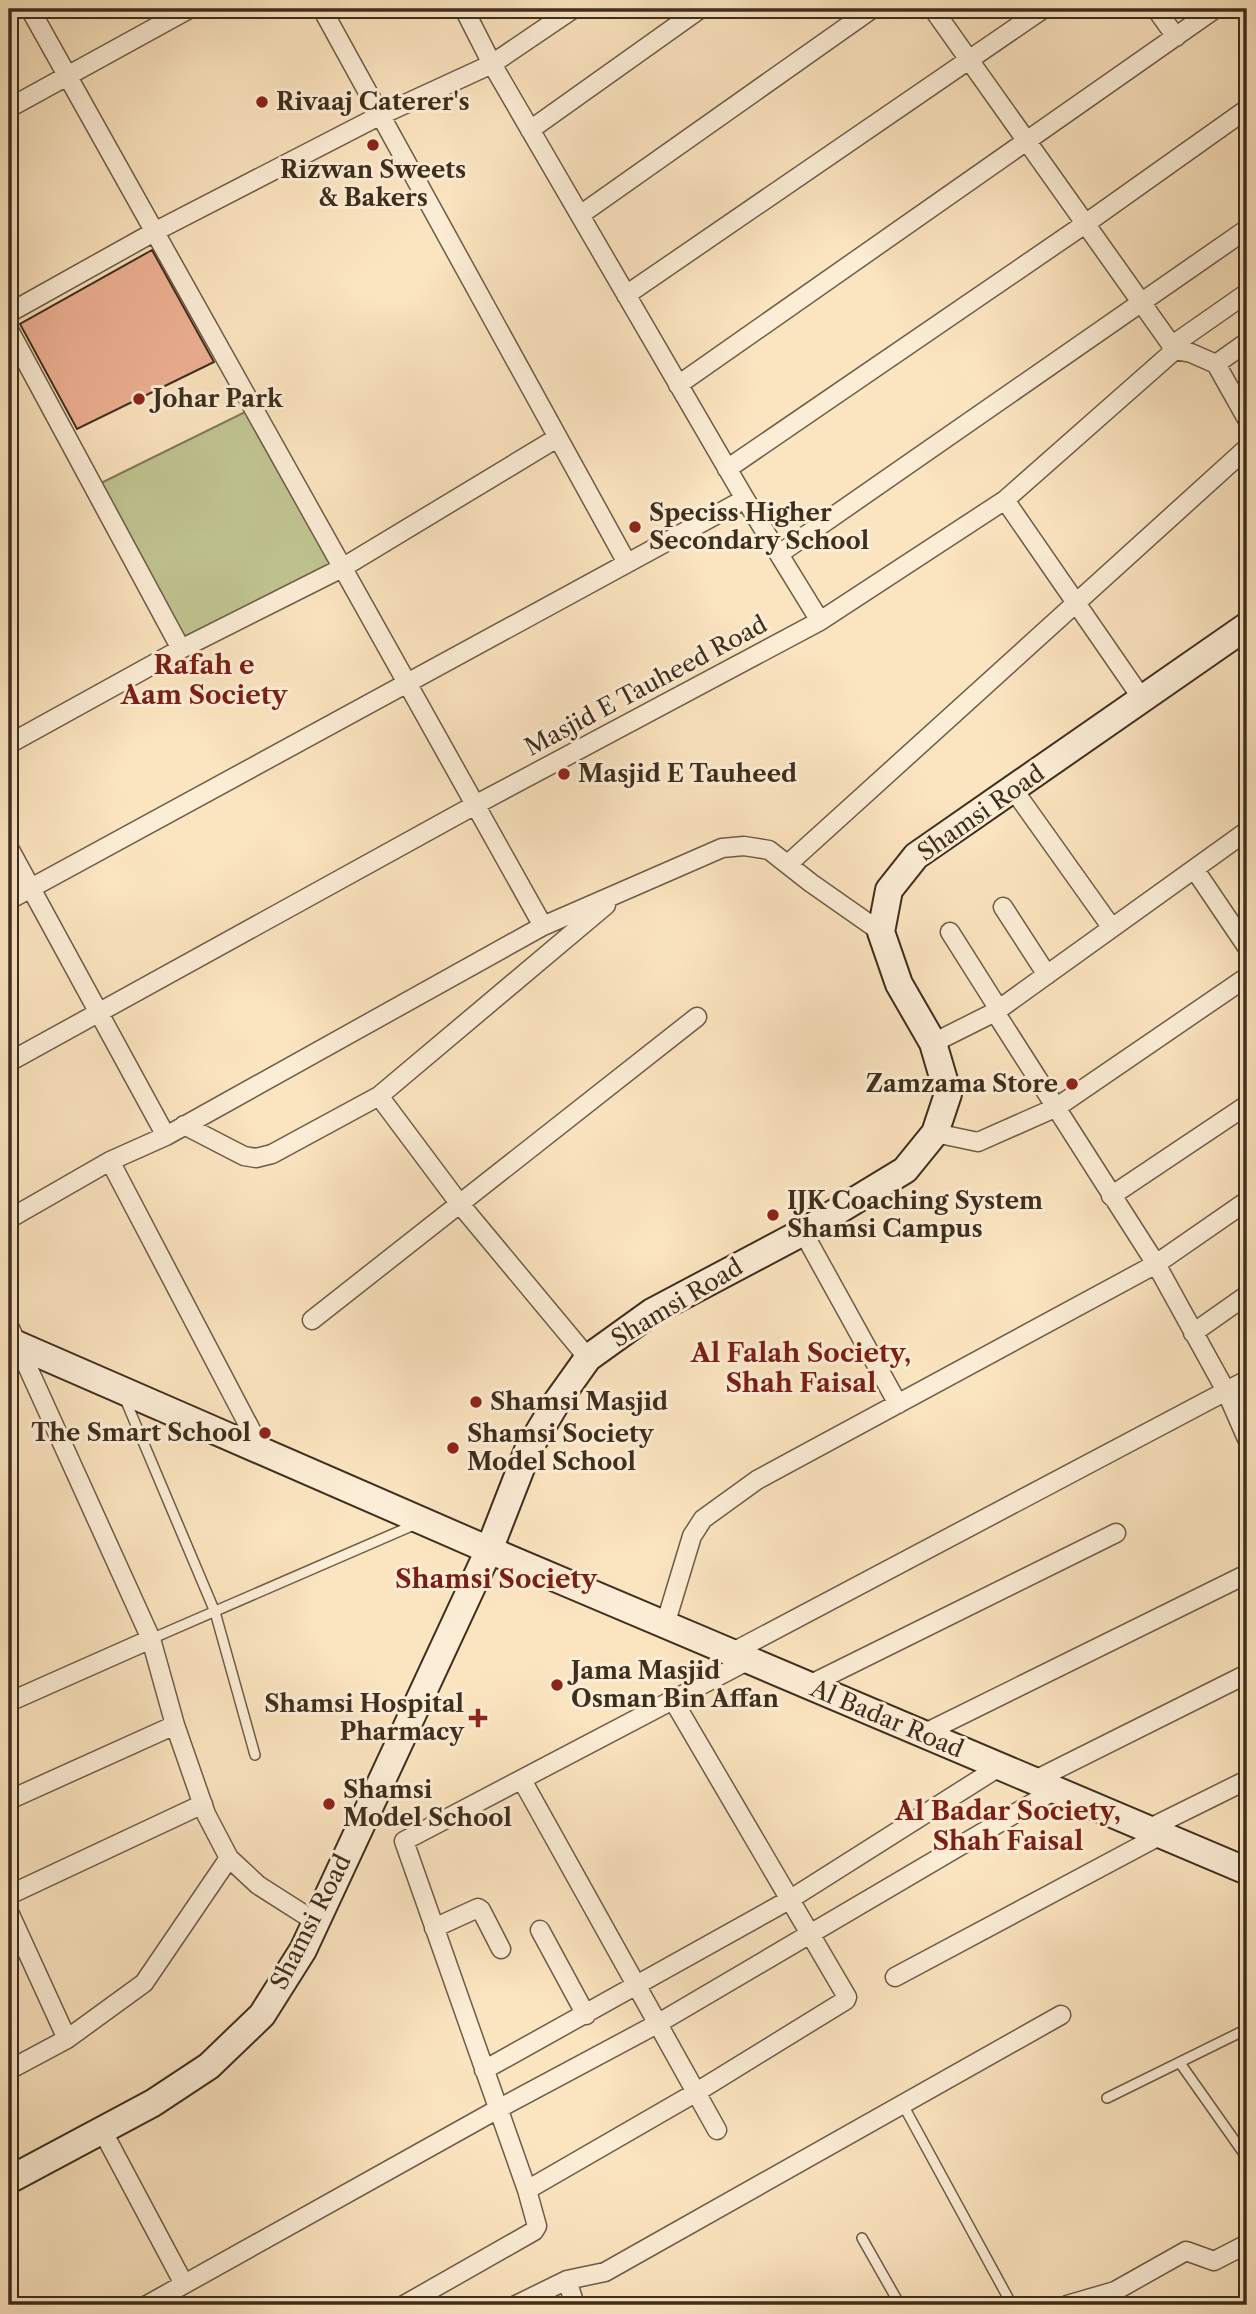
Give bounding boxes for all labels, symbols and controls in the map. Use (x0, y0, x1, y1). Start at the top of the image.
place label: Rivaaj Caterer's (276, 87, 470, 116)
marker: Rivaaj Caterer's (254, 94, 270, 110)
marker: Rizwan Sweets & Bakers (365, 137, 381, 153)
place label: Rizwan Sweets & Bakers (280, 155, 466, 212)
place label: Johar Park (149, 384, 284, 413)
marker: Johar Park (131, 391, 147, 407)
place label: Speciss Higher Secondary School (649, 498, 869, 555)
marker: Speciss Higher Secondary School (627, 519, 643, 535)
street label: Masjid E Tauheed Road (520, 609, 772, 762)
district label: Rafah e Aam Society (120, 649, 288, 711)
street label: Shamsi Road (912, 758, 1050, 867)
place label: Masjid E Tauheed (578, 759, 797, 788)
marker: Masjid E Tauheed (556, 766, 572, 782)
place label: Zamzama Store (866, 1069, 1058, 1098)
marker: Zamzama Store (1064, 1076, 1080, 1092)
place label: IJK Coaching System Shamsi Campus (787, 1186, 1043, 1243)
marker: IJK Coaching System Shamsi Campus (765, 1207, 781, 1223)
street label: Shamsi Road (606, 1252, 748, 1353)
district label: Al Falah Society, Shah Faisal (690, 1337, 911, 1399)
place label: Shamsi Masjid (490, 1387, 668, 1416)
marker: Shamsi Masjid (468, 1394, 484, 1410)
place label: The Smart School (31, 1418, 251, 1447)
place label: Shamsi Society Model School (467, 1419, 655, 1476)
marker: The Smart School (257, 1425, 273, 1441)
marker: Shamsi Society Model School (445, 1440, 461, 1456)
district label: Shamsi Society (395, 1563, 598, 1595)
place label: Jama Masjid Osman Bin Affan (567, 1656, 780, 1713)
street label: Al Badar Road (805, 1673, 968, 1764)
marker: Jama Masjid Osman Bin Affan (549, 1677, 565, 1693)
place label: Shamsi Hospital Pharmacy (264, 1689, 465, 1746)
marker: Shamsi Hospital Pharmacy (470, 1710, 486, 1726)
place label: Shamsi Model School (343, 1775, 512, 1832)
district label: Al Badar Society, Shah Faisal (894, 1795, 1121, 1857)
marker: Shamsi Model School (321, 1796, 337, 1812)
street label: Shamsi Road (264, 1849, 357, 1994)

